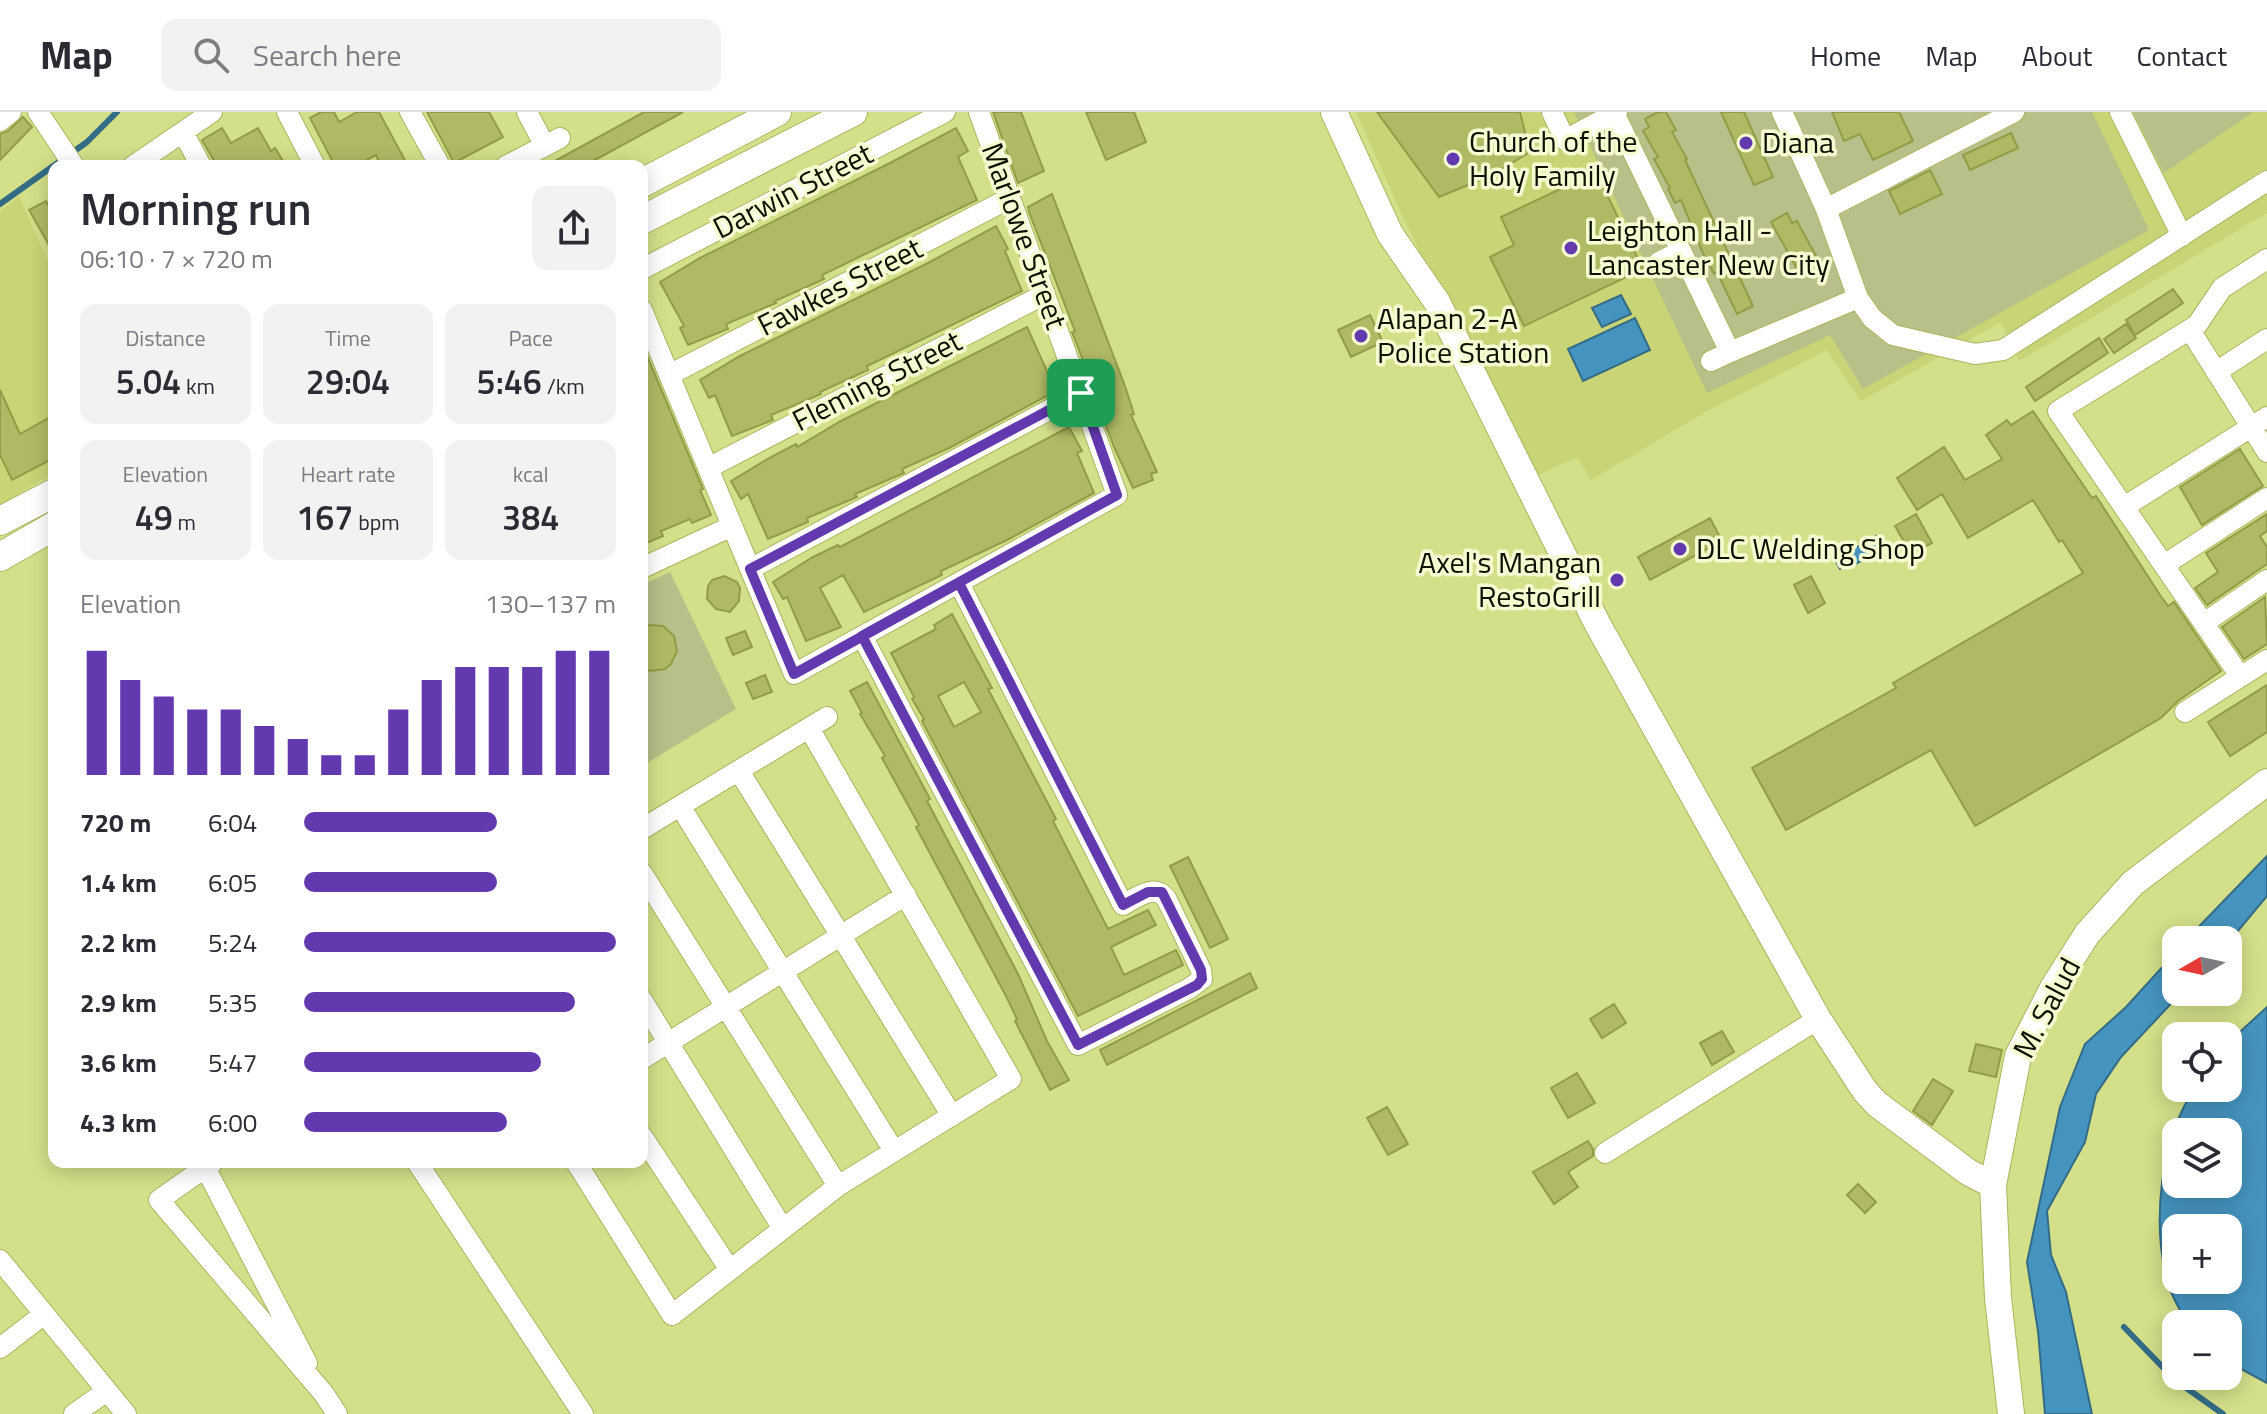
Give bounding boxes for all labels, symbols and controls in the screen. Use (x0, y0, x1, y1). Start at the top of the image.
search box (161, 19, 721, 91)
text: Map (40, 26, 113, 84)
text: Search here (253, 32, 402, 78)
icon: search (189, 33, 233, 77)
text: Home (1810, 34, 1881, 77)
text: Map (1925, 34, 1978, 77)
text: About (2022, 34, 2092, 77)
text: Contact (2136, 34, 2227, 77)
place label: Church of the Holy Family (1469, 118, 1637, 198)
place label: Diana (1762, 119, 1834, 165)
street label: Darwin Street (704, 130, 881, 250)
marker: Diana (1737, 134, 1755, 152)
street label: Marlowe Street (970, 136, 1080, 336)
marker: Church of the Holy Family (1444, 150, 1462, 168)
text: Morning run (80, 175, 312, 242)
button: share (532, 186, 616, 270)
place label: Leighton Hall - Lancaster New City (1587, 207, 1830, 287)
street label: Fawkes Street (749, 225, 930, 347)
text: 06:10 · 7 × 720 m (80, 239, 273, 278)
marker: Leighton Hall - Lancaster New City (1562, 239, 1580, 257)
place label: Alapan 2-A Police Station (1377, 295, 1549, 375)
street label: Fleming Street (784, 317, 970, 443)
text: Distance (125, 321, 206, 355)
text: Time (325, 321, 371, 355)
text: Pace (508, 321, 553, 355)
marker: Alapan 2-A Police Station (1352, 327, 1370, 345)
text: 5.04 (116, 355, 181, 407)
text: 29:04 (306, 355, 390, 407)
text: 5:46 (477, 355, 542, 407)
pin (1047, 359, 1115, 427)
text: km (181, 369, 215, 403)
text: /km (542, 369, 585, 403)
icon: arrive (1059, 371, 1103, 415)
text: Elevation (123, 457, 208, 491)
text: Heart rate (301, 457, 395, 491)
text: kcal (513, 457, 549, 491)
text: 49 (135, 491, 173, 543)
text: 167 (296, 491, 353, 543)
text: 384 (502, 491, 559, 543)
text: m (173, 505, 196, 539)
text: bpm (353, 505, 400, 539)
place label: DLC Welding Shop (1696, 525, 1925, 571)
place label: Axel's Mangan RestoGrill (1418, 539, 1601, 619)
marker: DLC Welding Shop (1671, 540, 1689, 558)
marker: Axel's Mangan RestoGrill (1608, 571, 1626, 589)
text: Elevation (80, 584, 181, 623)
text: 130–137 m (485, 584, 616, 623)
text: 720 m (80, 803, 151, 842)
text: 6:04 (208, 803, 257, 842)
text: 1.4 km (80, 863, 157, 902)
text: 6:05 (208, 863, 257, 902)
text: 2.2 km (80, 923, 157, 962)
text: 5:24 (208, 923, 257, 962)
north arrow (2162, 926, 2242, 1006)
map controls (2162, 926, 2242, 1390)
street label: M. Salud (2000, 949, 2092, 1066)
text: 2.9 km (80, 983, 157, 1022)
text: 5:35 (208, 983, 257, 1022)
button: locate (2162, 1022, 2242, 1102)
text: 3.6 km (80, 1043, 157, 1082)
text: 5:47 (208, 1043, 257, 1082)
text: 4.3 km (80, 1103, 157, 1142)
text: 6:00 (208, 1103, 257, 1142)
button: layers (2162, 1118, 2242, 1198)
button: + (2162, 1214, 2242, 1294)
button: − (2162, 1310, 2242, 1390)

